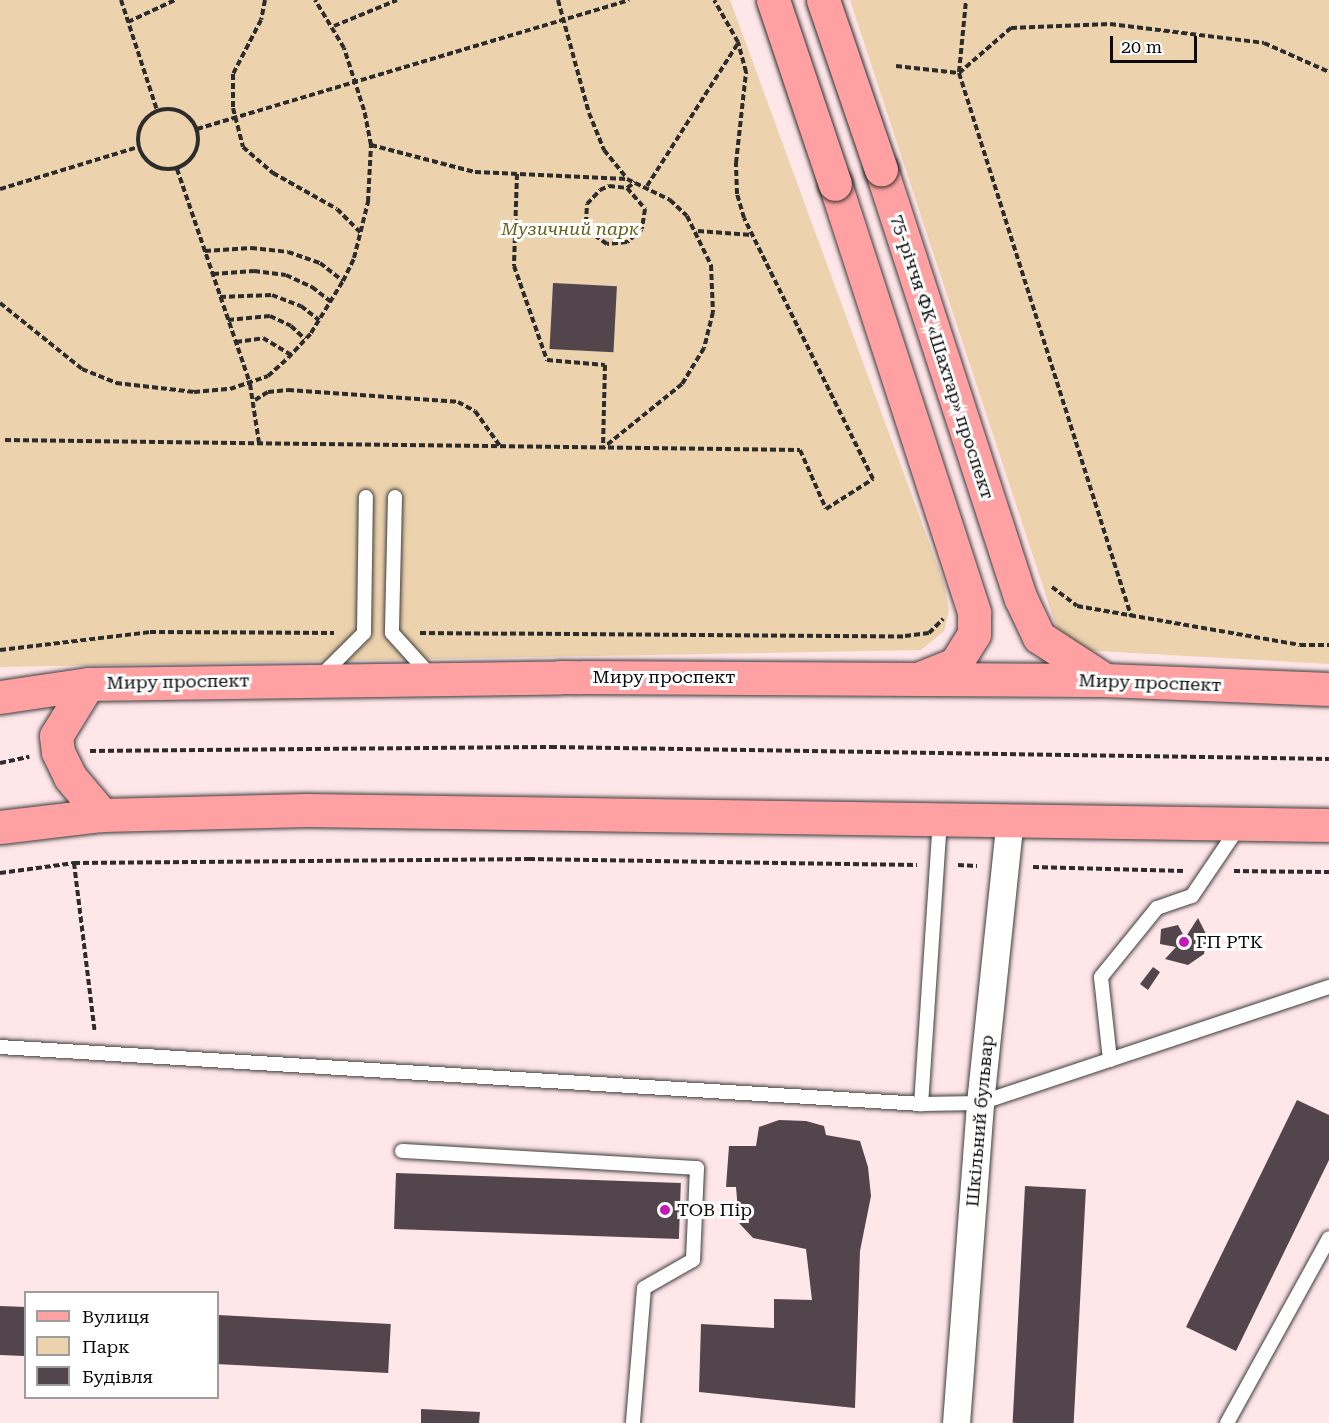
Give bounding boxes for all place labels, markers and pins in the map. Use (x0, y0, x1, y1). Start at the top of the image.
place label: ГП РТК (1196, 931, 1263, 953)
marker: ГП РТК (1177, 935, 1191, 949)
place label: ТОВ Пір (677, 1199, 752, 1221)
marker: ТОВ Пір (658, 1203, 672, 1217)

